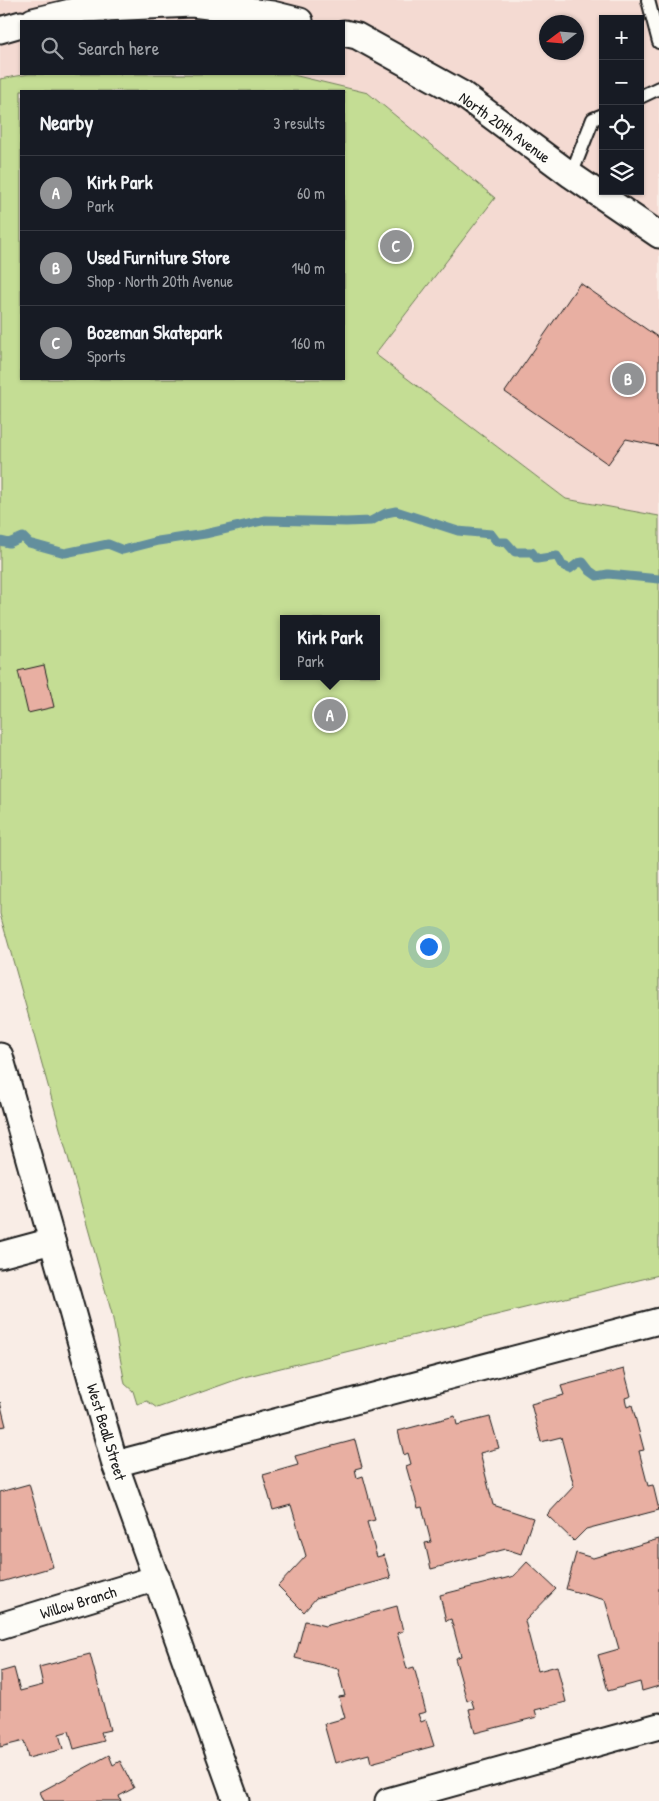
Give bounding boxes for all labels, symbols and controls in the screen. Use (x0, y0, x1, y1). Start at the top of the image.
north arrow (539, 15, 584, 60)
map controls (599, 15, 644, 195)
button: + (599, 15, 644, 60)
search box (20, 20, 345, 75)
icon: search (38, 34, 66, 62)
text: Search here (78, 35, 159, 61)
button: − (599, 60, 644, 105)
street label: North 20th Avenue (455, 86, 556, 168)
button: locate (599, 105, 644, 150)
text: Nearby (40, 108, 93, 137)
text: 3 results (273, 112, 325, 134)
button: layers (599, 150, 644, 195)
text: Kirk Park (87, 169, 153, 195)
text: A (52, 182, 60, 204)
text: 60 m (297, 182, 325, 204)
text: Park (87, 195, 114, 217)
pin: C (380, 227, 412, 265)
text: Used Furniture Store (87, 244, 230, 270)
text: B (52, 257, 60, 279)
text: 140 m (291, 257, 325, 279)
text: Shop · North 20th Avenue (87, 270, 233, 292)
text: Bozeman Skatepark (87, 319, 222, 345)
text: C (52, 332, 60, 354)
text: 160 m (291, 332, 325, 354)
text: Sports (87, 345, 125, 367)
pin: B (612, 360, 644, 398)
popup (280, 615, 380, 680)
text: Kirk Park (297, 624, 363, 650)
text: Park (297, 650, 324, 672)
pin: A (314, 696, 346, 734)
your location (416, 934, 442, 960)
street label: West Beall Street (82, 1381, 132, 1484)
street label: Willow Branch (37, 1580, 119, 1624)

